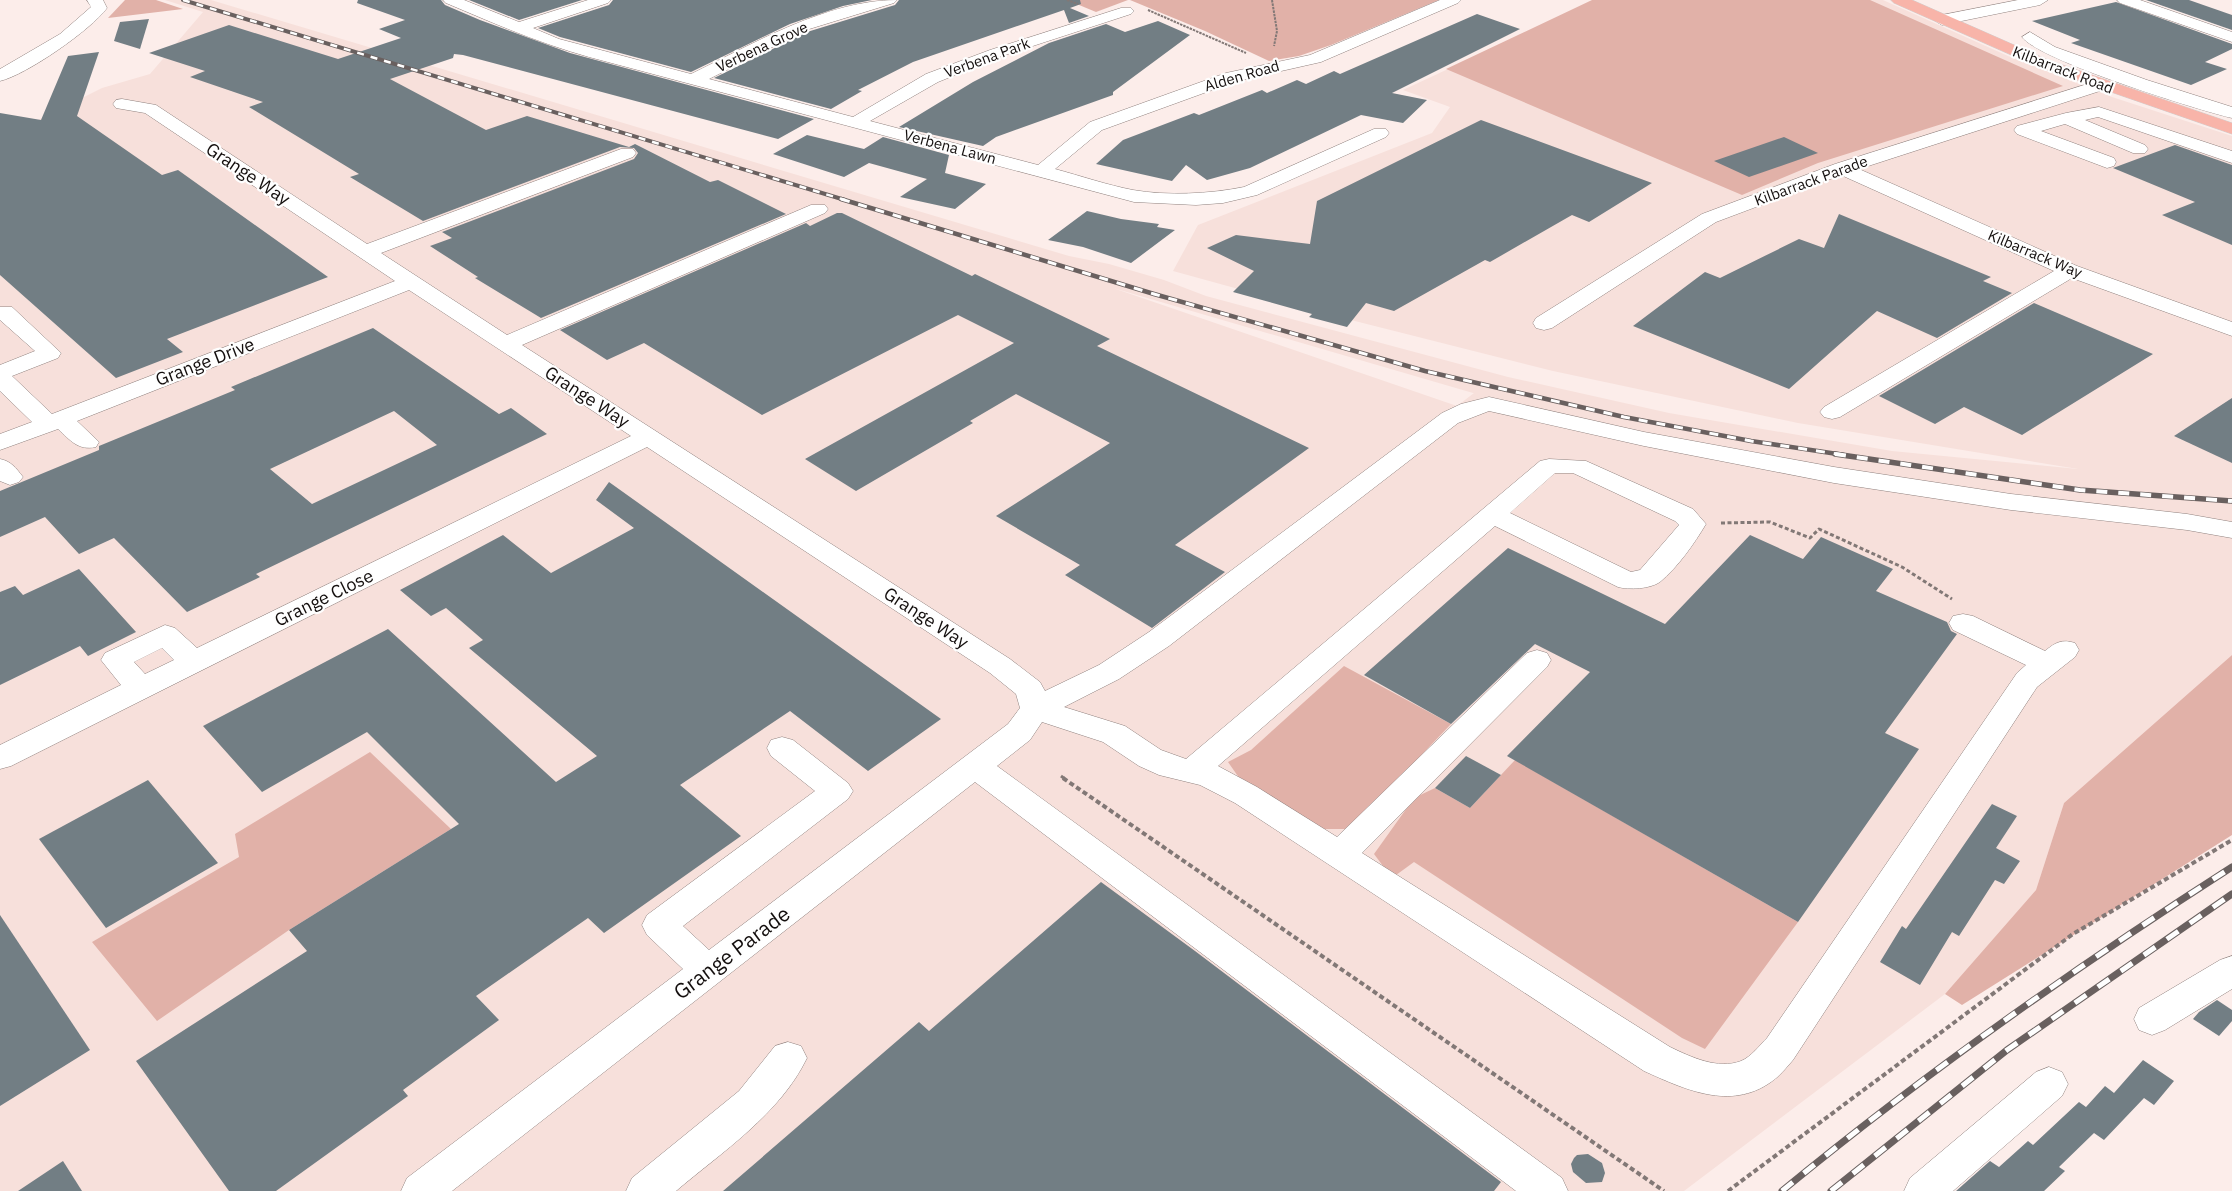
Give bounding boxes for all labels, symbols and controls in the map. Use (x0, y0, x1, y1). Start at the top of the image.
street label: Verbena Grove (713, 17, 811, 76)
street label: Verbena Park (941, 33, 1032, 82)
street label: Kilbarrack Road (2010, 42, 2116, 97)
street label: Alden Road (1202, 56, 1282, 95)
street label: Verbena Lawn (902, 125, 998, 168)
street label: Grange Way (202, 137, 295, 210)
street label: Kilbarrack Parade (1752, 151, 1870, 210)
street label: Kilbarrack Way (1985, 225, 2086, 282)
street label: Grange Drive (152, 332, 258, 391)
street label: Grange Way (540, 361, 634, 433)
street label: Grange Close (271, 564, 377, 631)
street label: Grange Way (879, 582, 973, 654)
street label: Grange Parade (667, 899, 795, 1005)

